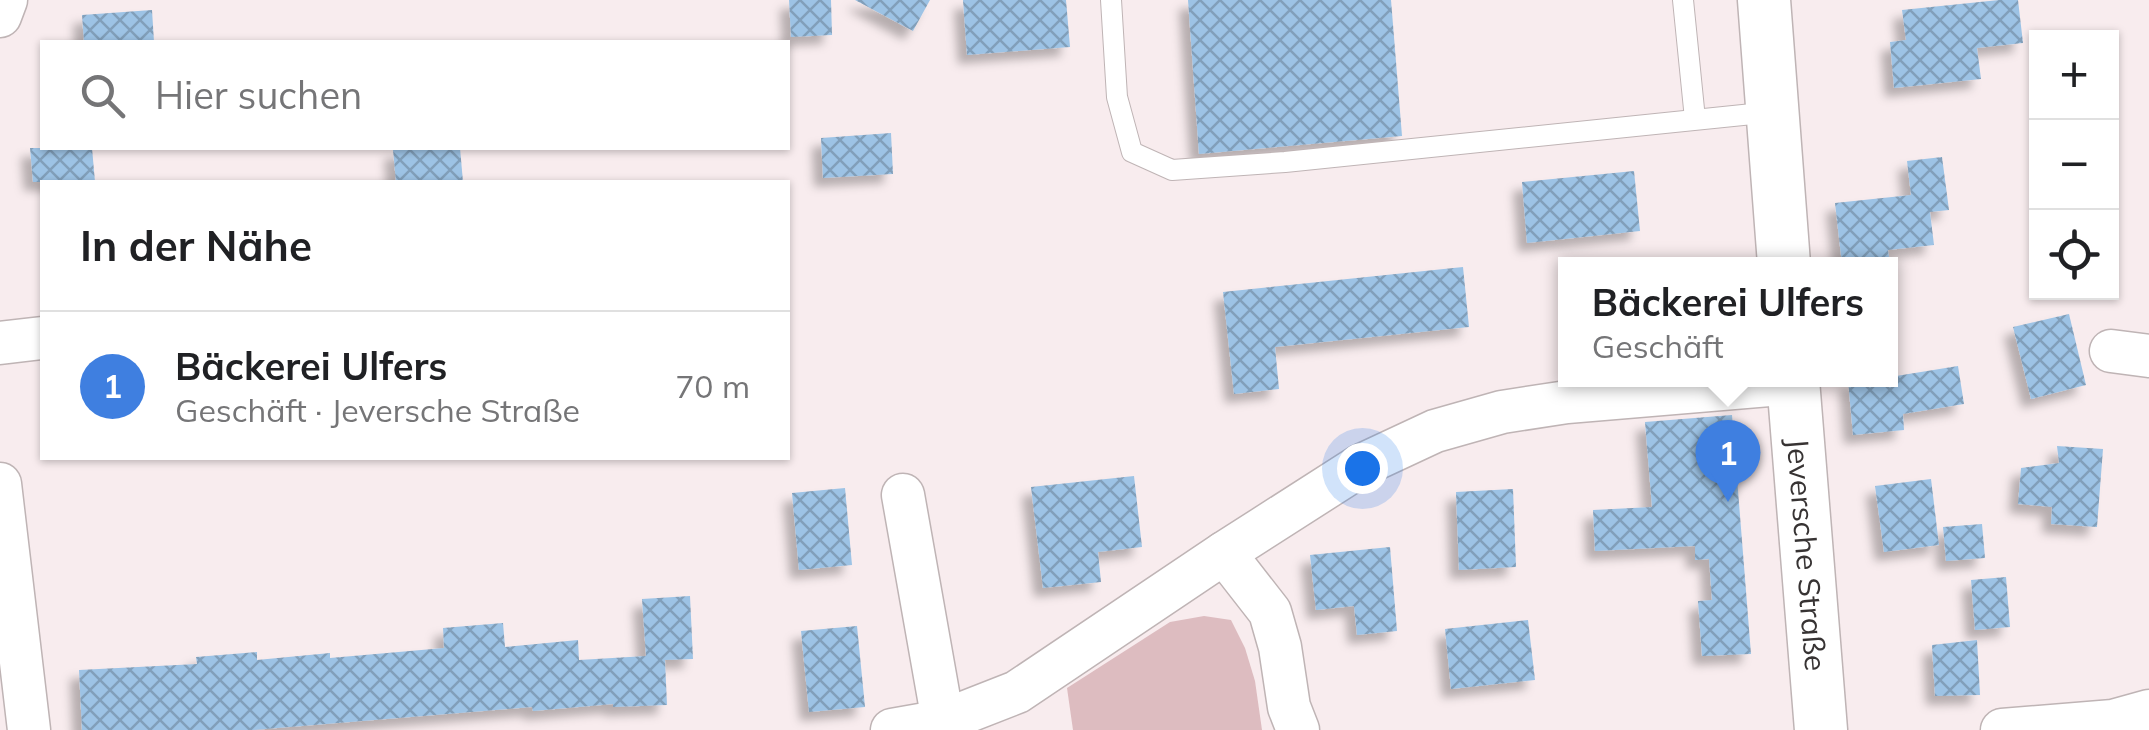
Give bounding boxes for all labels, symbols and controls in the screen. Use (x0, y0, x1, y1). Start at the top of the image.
map controls (2029, 30, 2119, 300)
button: + (2029, 30, 2119, 120)
search box (40, 40, 790, 150)
icon: search (75, 68, 130, 123)
text: Hier suchen (155, 71, 362, 119)
button: − (2029, 120, 2119, 210)
button: locate (2029, 210, 2119, 300)
text: In der Nähe (80, 219, 312, 272)
popup (1558, 257, 1898, 387)
text: Bäckerei Ulfers (1592, 278, 1864, 326)
text: Geschäft (1592, 326, 1724, 366)
text: Bäckerei Ulfers (175, 342, 447, 390)
text: 1 (103, 366, 122, 406)
text: 70 m (675, 366, 750, 406)
text: Geschäft · Jeversche Straße (175, 390, 580, 430)
pin: 1 (1696, 420, 1760, 502)
street label: Jeversche Straße (1779, 437, 1835, 672)
your location (1337, 443, 1388, 494)

